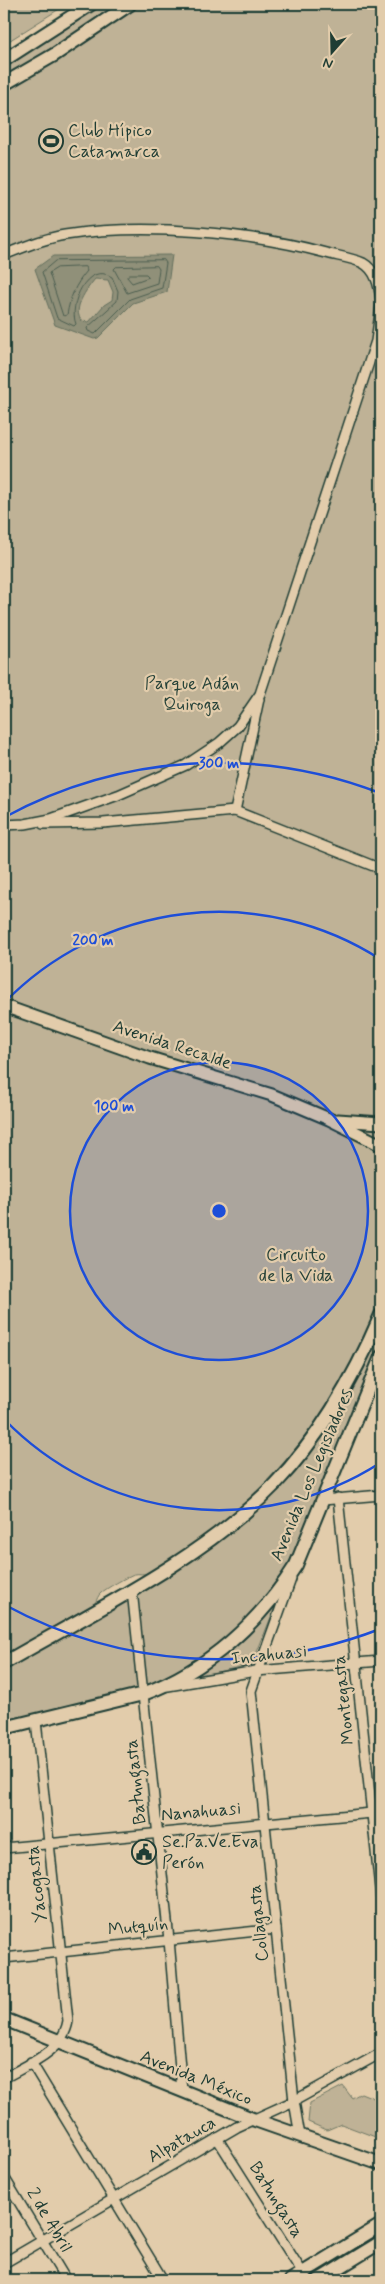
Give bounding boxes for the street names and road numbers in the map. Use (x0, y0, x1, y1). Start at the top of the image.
street label: Avenida Recalde (109, 1014, 235, 1076)
street label: Avenida Los Legisladores (265, 1385, 359, 1565)
street label: Incahuasi (230, 1639, 308, 1671)
street label: Montegasta (327, 1654, 361, 1746)
street label: Batungasta (120, 1738, 154, 1826)
street label: Nanahuasi (160, 1797, 242, 1827)
street label: Yacogasta (21, 1844, 54, 1924)
street label: Collagasta (243, 1883, 275, 1963)
street label: Mutquín (107, 1912, 169, 1942)
street label: Avenida México (136, 2045, 256, 2111)
street label: Alpatauca (144, 2111, 220, 2169)
street label: Batungasta (241, 2157, 309, 2244)
street label: 2 de Abril (20, 2183, 78, 2257)

